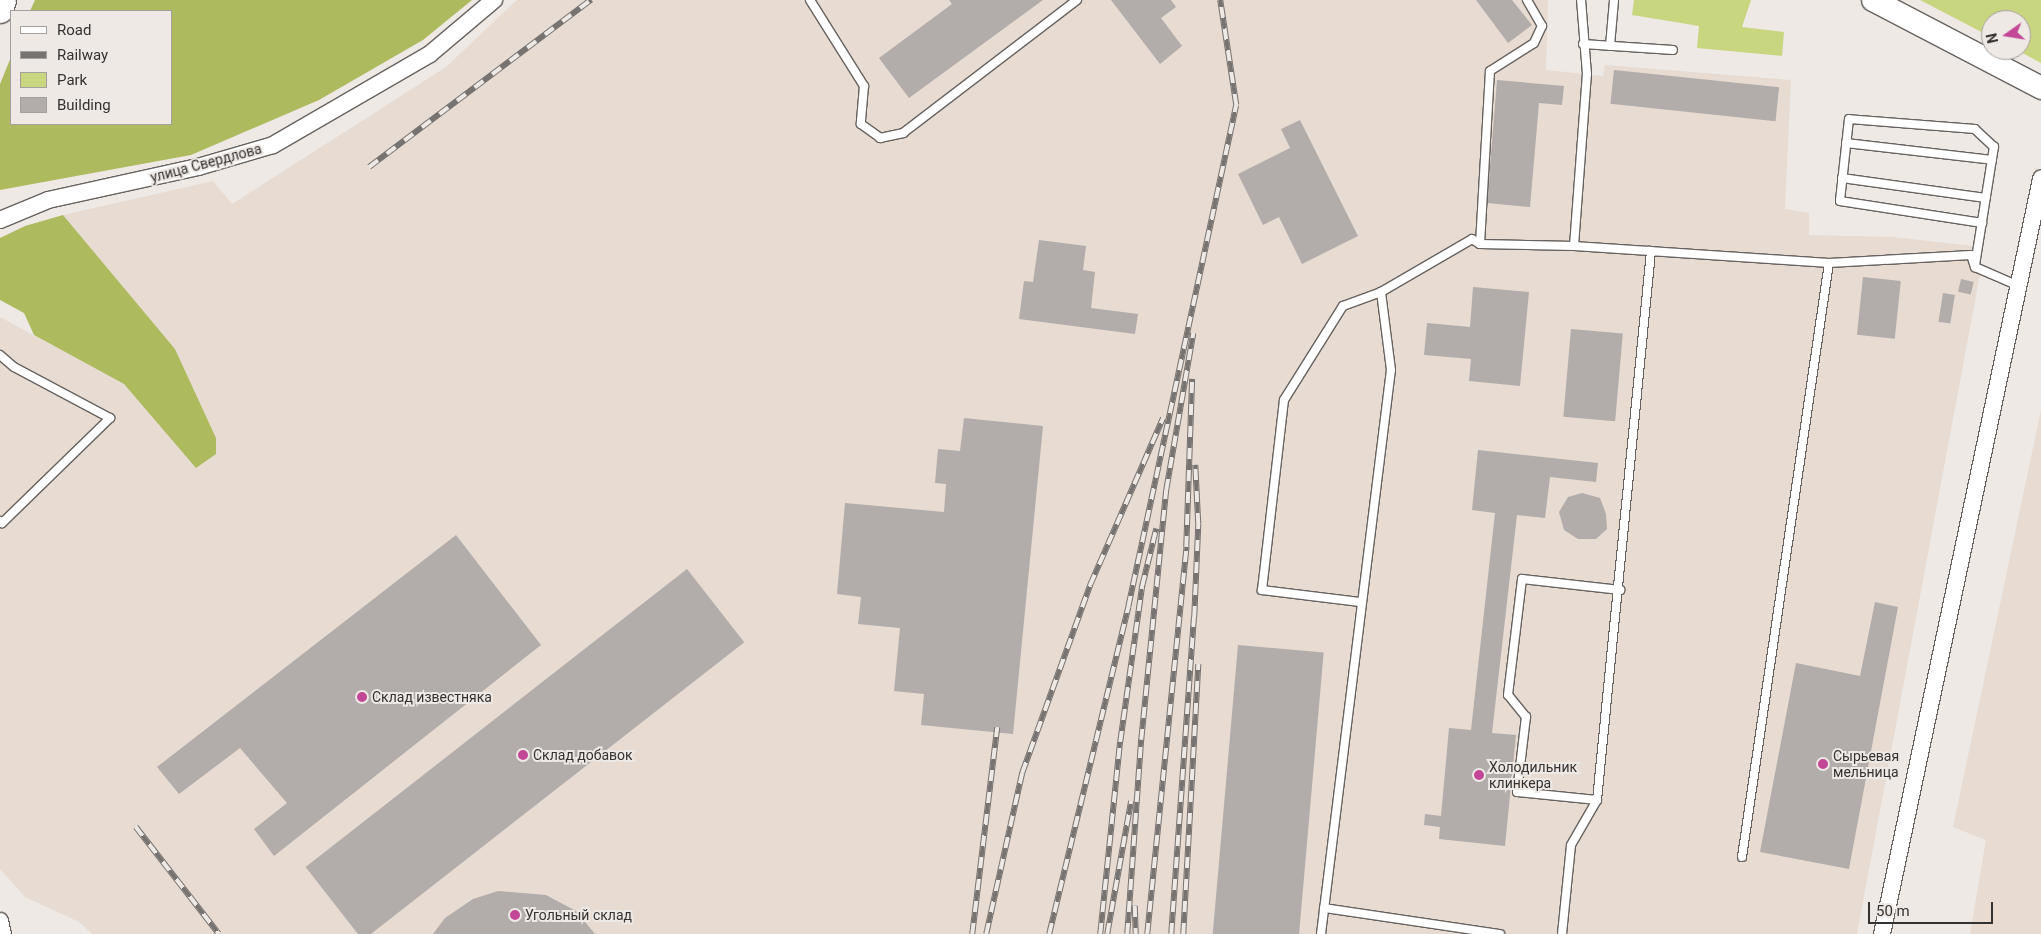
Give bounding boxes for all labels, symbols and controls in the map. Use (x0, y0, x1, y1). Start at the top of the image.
legend (10, 10, 172, 125)
north arrow (1981, 10, 2031, 60)
text: Road (57, 21, 91, 39)
text: N (1983, 32, 2001, 45)
text: Railway (57, 46, 108, 64)
text: Park (57, 71, 87, 89)
text: Building (57, 96, 111, 114)
street label: улица Свердлова (149, 140, 263, 186)
place label: Склад известняка (372, 689, 492, 705)
marker: Склад известняка (356, 691, 368, 703)
place label: Склад добавок (533, 747, 633, 763)
place label: Сырьевая мельница (1833, 748, 1899, 780)
marker: Склад добавок (517, 749, 529, 761)
marker: Сырьевая мельница (1817, 758, 1829, 770)
place label: Холодильник клинкера (1489, 759, 1577, 792)
marker: Холодильник клинкера (1473, 769, 1485, 781)
scale bar (1871, 892, 1996, 924)
text: 50 m (1876, 902, 1910, 920)
place label: Угольный склад (525, 907, 632, 923)
marker: Угольный склад (509, 909, 521, 921)

